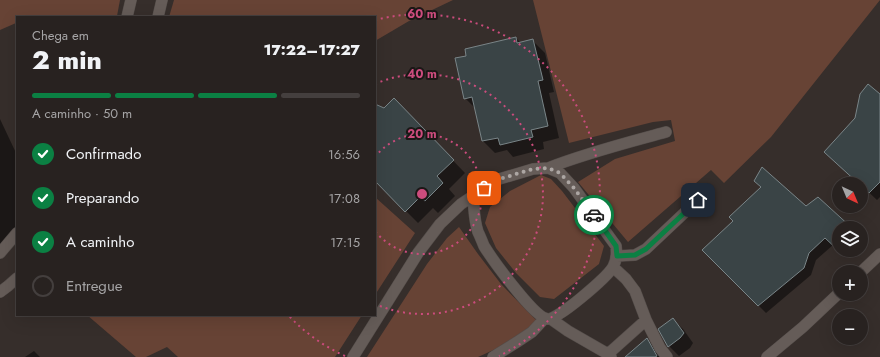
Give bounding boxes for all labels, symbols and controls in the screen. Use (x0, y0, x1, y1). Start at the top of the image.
text: 60 m (407, 5, 437, 23)
text: Chega em (32, 26, 89, 45)
text: 17:22–17:27 (264, 39, 360, 61)
text: 2 min (32, 41, 102, 79)
text: 40 m (407, 65, 437, 83)
text: A caminho · 50 m (32, 104, 132, 123)
text: 20 m (407, 125, 437, 143)
icon: check (32, 143, 54, 165)
text: Confirmado (66, 143, 141, 165)
text: 16:56 (328, 145, 360, 164)
pin (467, 171, 501, 205)
icon: bag (473, 177, 495, 199)
north arrow (832, 177, 868, 213)
map controls (832, 177, 868, 345)
pin (681, 183, 715, 217)
icon: check (32, 187, 54, 209)
text: Preparando (66, 187, 139, 209)
centre of rings (415, 187, 429, 201)
text: 17:08 (329, 189, 360, 208)
icon: home (687, 189, 709, 211)
courier (574, 195, 614, 235)
icon: car (583, 204, 605, 226)
button: layers (832, 221, 868, 257)
icon: check (32, 231, 54, 253)
text: A caminho (66, 231, 134, 253)
text: 17:15 (330, 233, 360, 252)
button: + (832, 265, 868, 301)
text: Entregue (66, 275, 123, 297)
button: − (832, 309, 868, 345)

